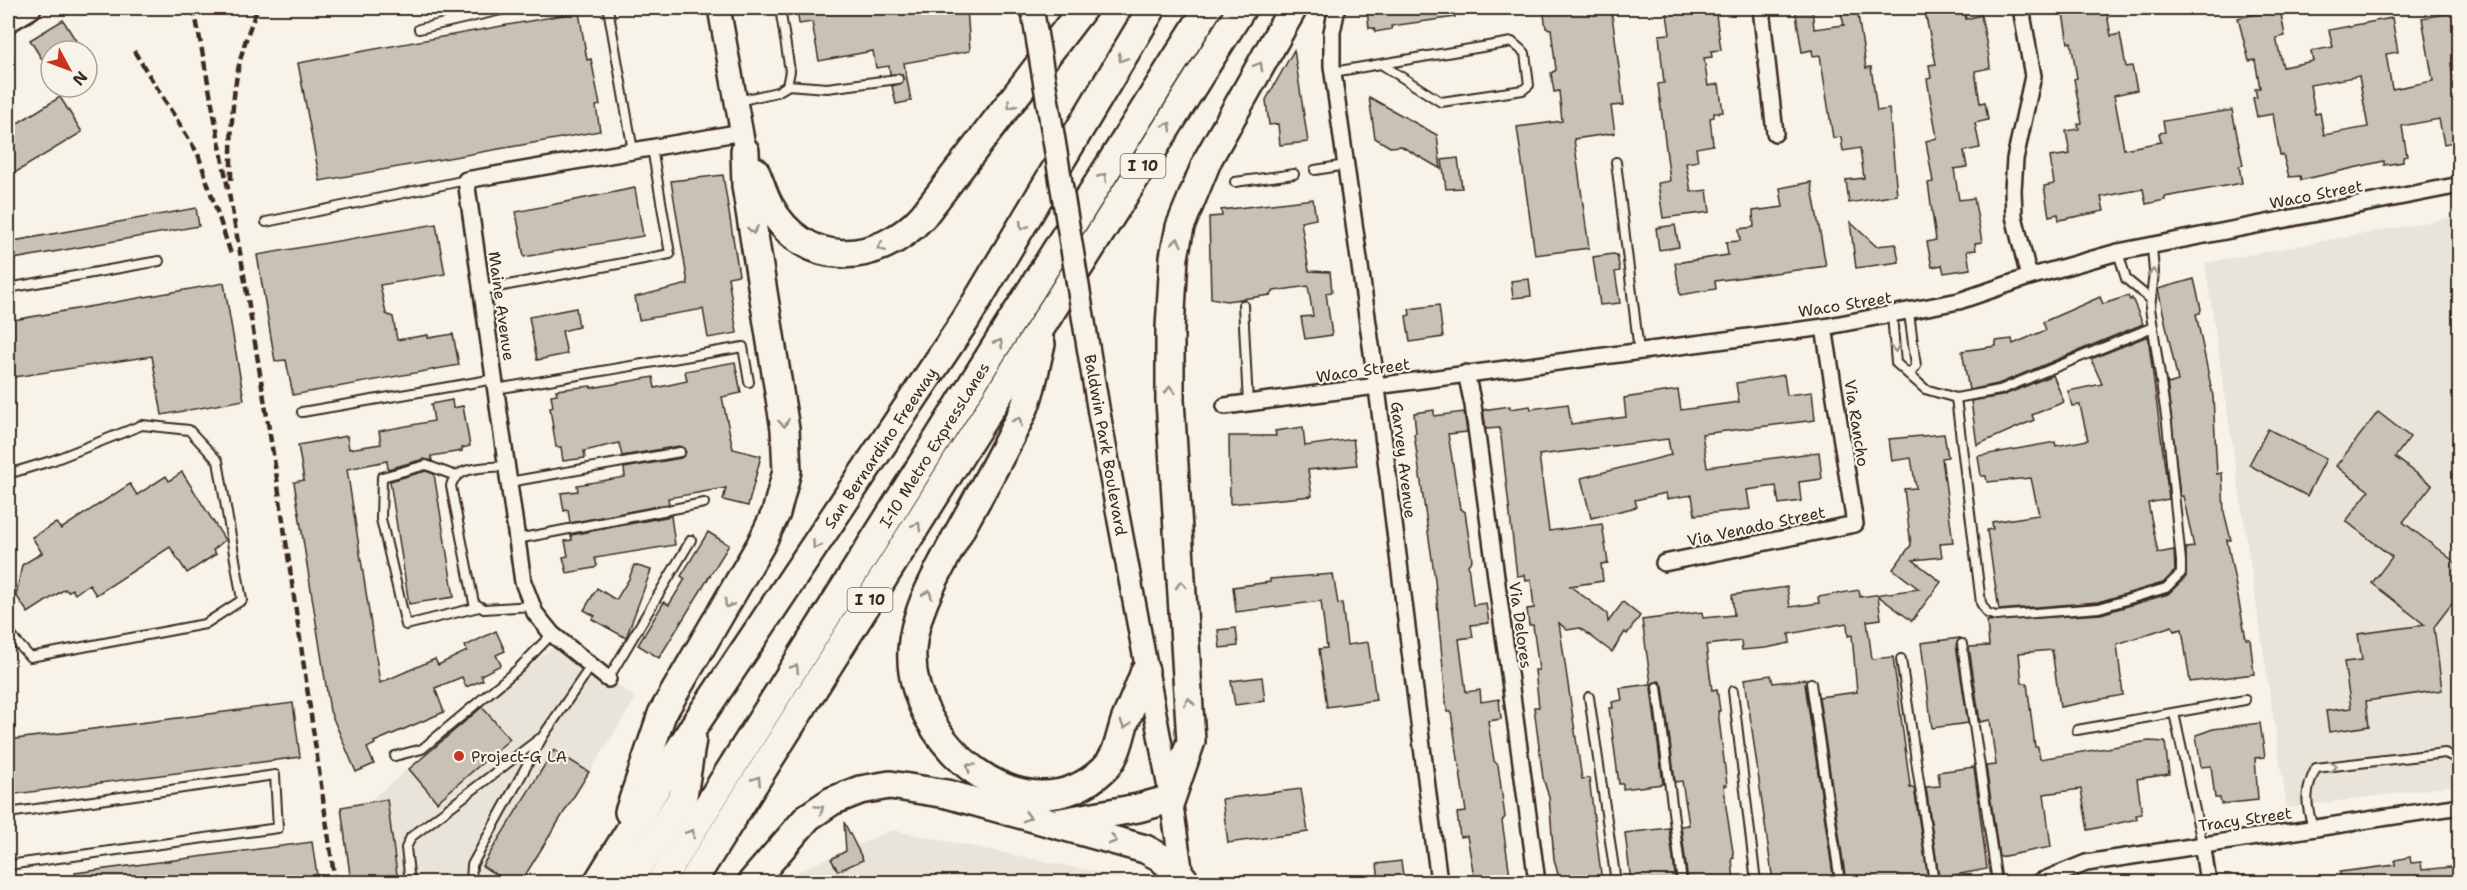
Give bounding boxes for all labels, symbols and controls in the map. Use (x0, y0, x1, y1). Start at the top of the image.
north arrow (39, 39, 99, 99)
one-way arrow (1118, 52, 1129, 62)
one-way arrow (1252, 62, 1263, 72)
text: N (68, 67, 92, 90)
one-way arrow (1007, 98, 1018, 109)
one-way arrow (1161, 122, 1173, 132)
road number: I 10 (1120, 154, 1166, 178)
one-way arrow (1095, 173, 1107, 183)
street label: Waco Street (2268, 175, 2364, 214)
one-way arrow (1019, 220, 1030, 230)
one-way arrow (747, 225, 759, 235)
one-way arrow (1170, 237, 1183, 247)
one-way arrow (876, 240, 887, 253)
street label: Maine Avenue (483, 250, 520, 362)
one-way arrow (2146, 268, 2159, 277)
street label: Waco Street (1797, 287, 1893, 322)
one-way arrow (992, 339, 1004, 349)
one-way arrow (1888, 343, 1901, 352)
street label: Baldwin Park Boulevard (1079, 353, 1132, 537)
street label: Waco Street (1315, 354, 1411, 387)
street label: I-10 Metro ExpressLanes (875, 358, 994, 532)
street label: San Bernardino Freeway (819, 363, 942, 533)
street label: Via Rancho (1839, 378, 1874, 468)
one-way arrow (1164, 386, 1176, 395)
street label: Garvey Avenue (1386, 400, 1421, 520)
one-way arrow (1011, 417, 1022, 427)
one-way arrow (777, 418, 789, 427)
street label: Via Venado Street (1685, 502, 1827, 551)
one-way arrow (909, 522, 921, 532)
one-way arrow (812, 538, 823, 549)
street label: Via Delores (1504, 580, 1537, 670)
one-way arrow (1175, 581, 1188, 590)
road number: I 10 (848, 588, 892, 612)
one-way arrow (921, 589, 933, 600)
one-way arrow (723, 598, 735, 608)
one-way arrow (788, 664, 799, 675)
one-way arrow (1182, 697, 1195, 706)
one-way arrow (1120, 720, 1132, 730)
place label: Project-G LA (471, 746, 567, 767)
marker: Project-G LA (452, 749, 466, 763)
one-way arrow (2328, 760, 2337, 773)
one-way arrow (966, 764, 977, 775)
one-way arrow (749, 776, 761, 786)
street label: Tracy Street (2197, 803, 2293, 836)
one-way arrow (813, 805, 824, 816)
one-way arrow (1022, 809, 1032, 822)
one-way arrow (684, 829, 696, 839)
one-way arrow (1107, 833, 1118, 845)

